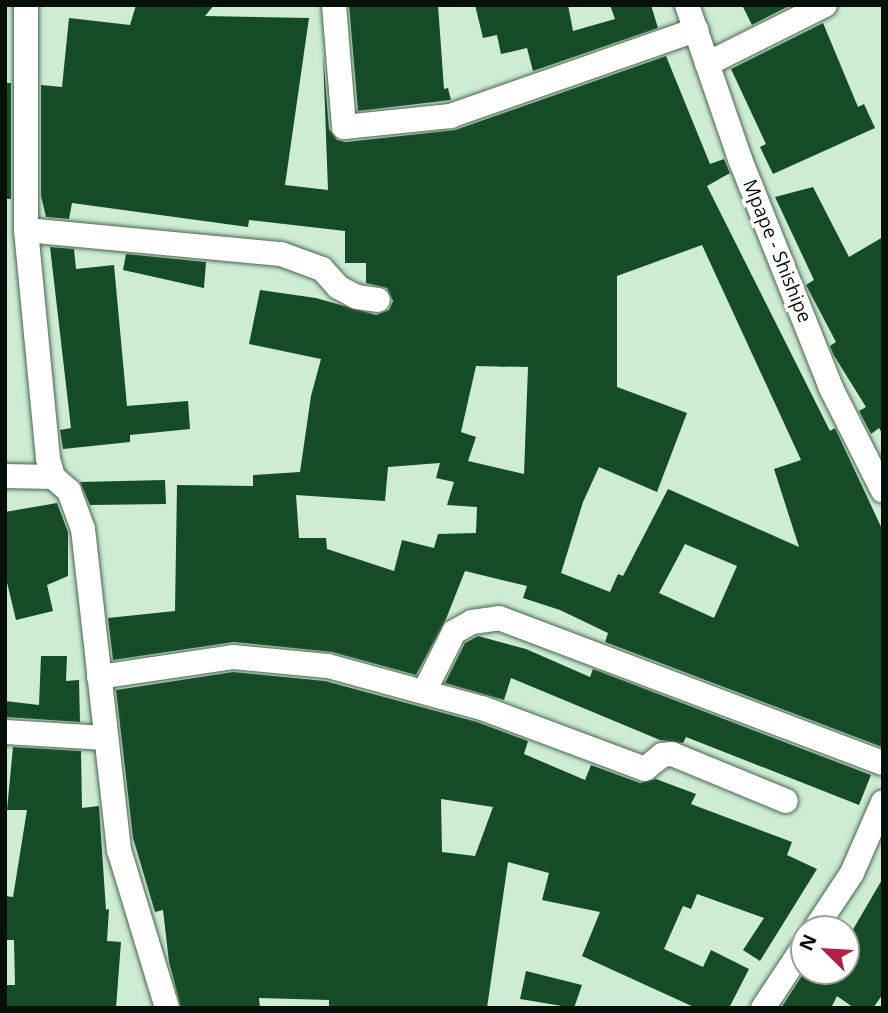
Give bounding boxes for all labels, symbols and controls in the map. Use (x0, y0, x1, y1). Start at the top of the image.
street label: Mpape - Shishipe (738, 176, 816, 326)
north arrow (790, 915, 860, 985)
text: N (793, 930, 823, 955)

